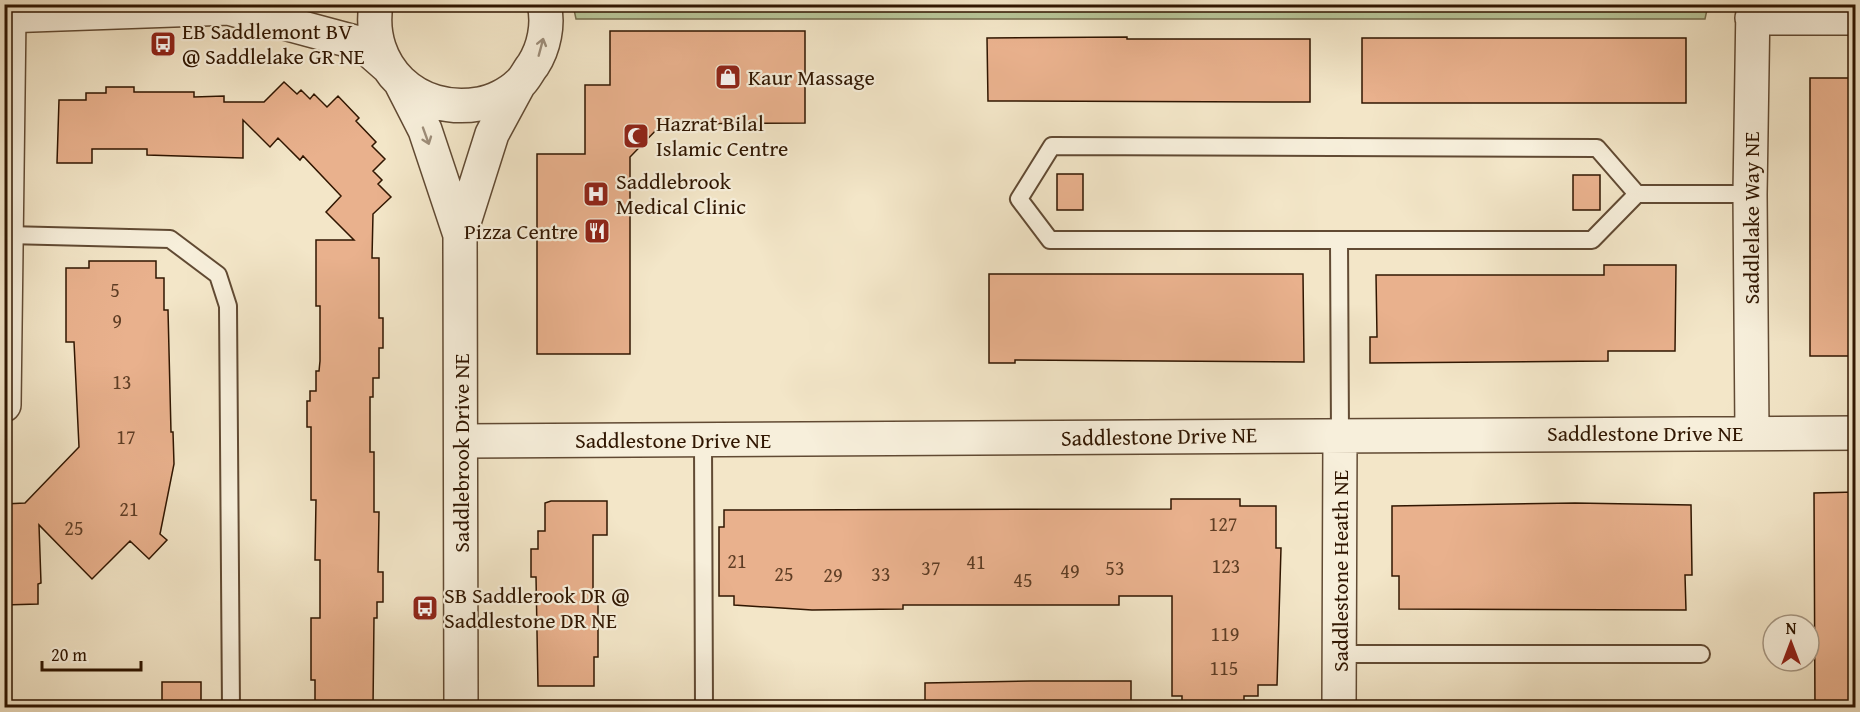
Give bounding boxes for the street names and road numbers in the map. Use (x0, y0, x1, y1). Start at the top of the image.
street label: Saddlelake Way NE (1735, 131, 1767, 305)
street label: Saddlebrook Drive NE (445, 353, 477, 553)
street label: Saddlestone Drive NE (1547, 417, 1743, 449)
street label: Saddlestone Drive NE (1061, 418, 1257, 454)
street label: Saddlestone Drive NE (575, 424, 771, 456)
street label: Saddlestone Heath NE (1324, 470, 1356, 672)

